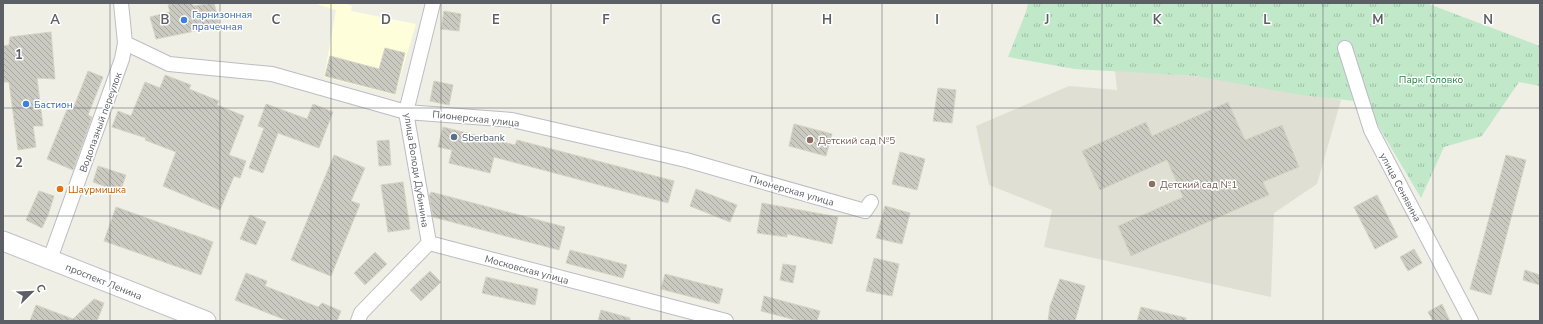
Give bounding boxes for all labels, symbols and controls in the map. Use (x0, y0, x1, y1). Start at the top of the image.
place label: Гарнизонная прачечная (192, 8, 252, 34)
text: A (50, 11, 60, 29)
text: B (161, 11, 170, 29)
text: C (272, 11, 281, 29)
text: D (381, 11, 391, 29)
text: E (492, 11, 500, 29)
text: F (602, 11, 610, 29)
text: G (711, 11, 721, 29)
text: H (822, 11, 832, 29)
text: I (935, 11, 939, 29)
text: J (1044, 11, 1049, 29)
text: K (1153, 11, 1162, 29)
text: L (1263, 11, 1271, 29)
text: M (1372, 11, 1384, 29)
text: N (1483, 11, 1493, 29)
marker: Гарнизонная прачечная (179, 15, 189, 25)
text: 1 (15, 46, 23, 64)
street label: Водолазный переулок (76, 70, 126, 174)
park label: Парк Головко (1399, 73, 1463, 87)
place label: Бастион (34, 98, 73, 112)
marker: Бастион (21, 99, 31, 109)
street label: Пионерская улица (432, 107, 520, 131)
street label: улица Володи Дубинина (400, 112, 432, 228)
place label: Sberbank (462, 131, 506, 145)
marker: Sberbank (449, 132, 459, 142)
place label: Детский сад №5 (818, 134, 895, 148)
marker: Детский сад №5 (805, 135, 815, 145)
street label: улица Сенявина (1376, 150, 1424, 224)
text: 2 (15, 154, 23, 172)
street label: Пионерская улица (748, 172, 836, 210)
place label: Детский сад №1 (1160, 178, 1237, 192)
marker: Детский сад №1 (1147, 179, 1157, 189)
place label: Шаурмишка (68, 183, 126, 197)
marker: Шаурмишка (55, 184, 65, 194)
street label: Московская улица (483, 252, 570, 288)
street label: проспект Ленина (63, 260, 144, 304)
north arrow (12, 272, 52, 312)
text: С (32, 282, 49, 295)

